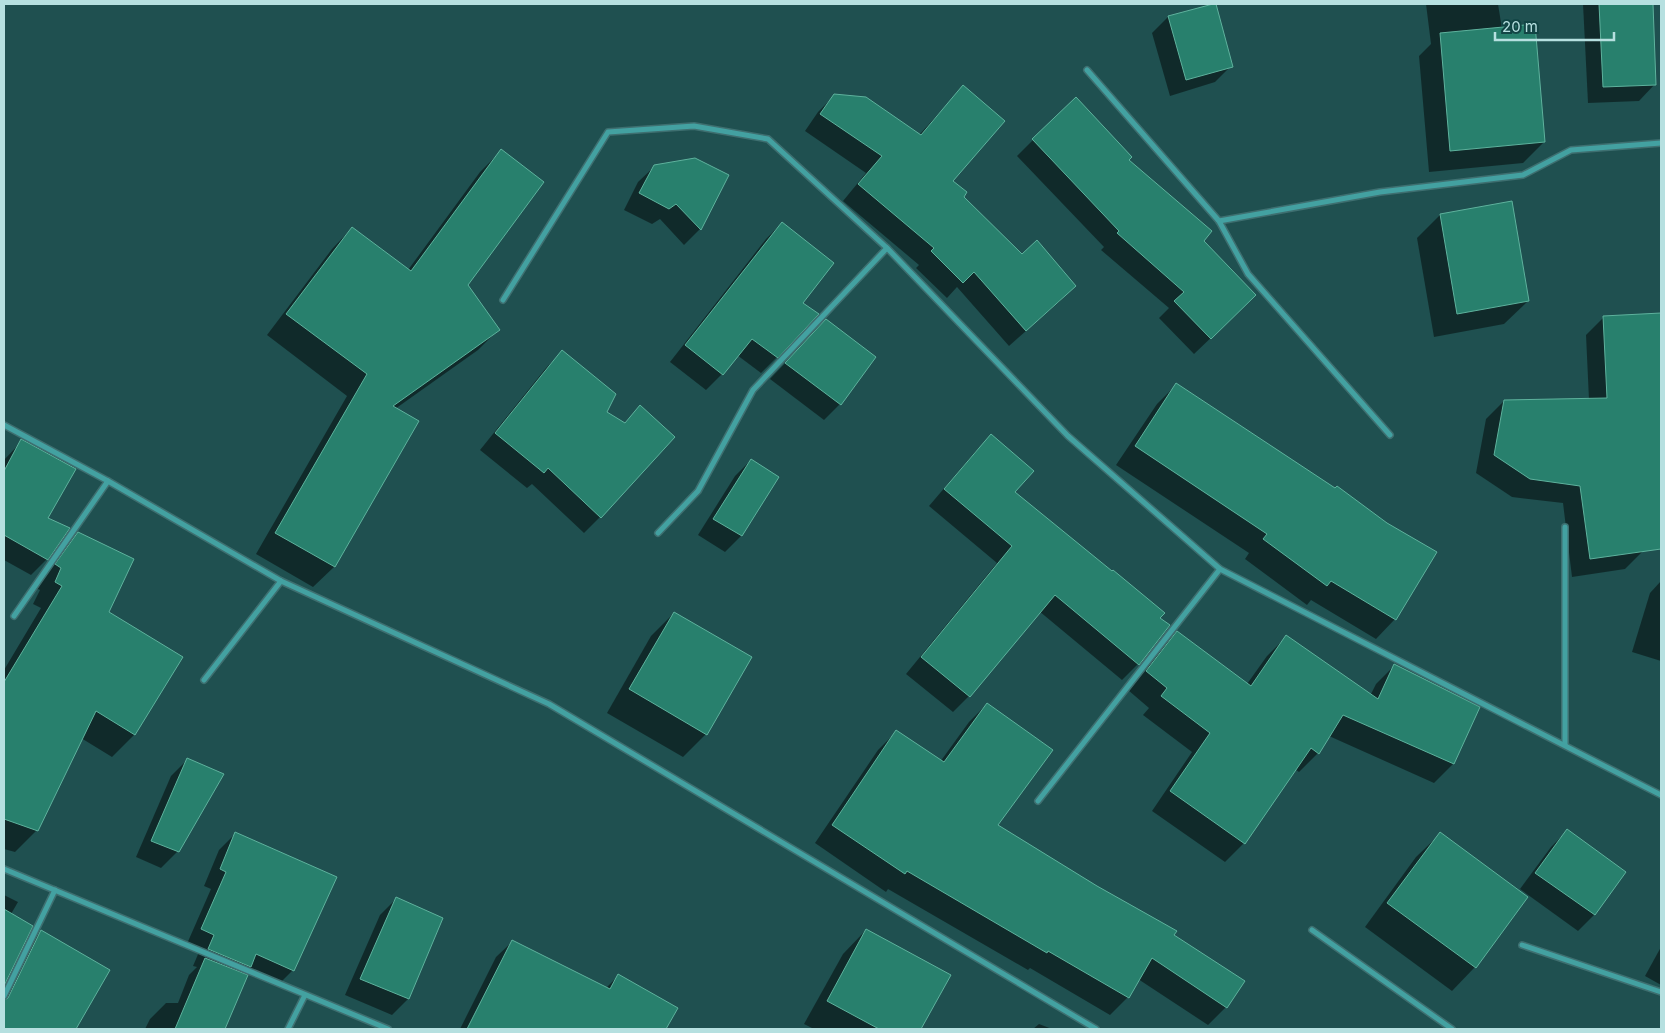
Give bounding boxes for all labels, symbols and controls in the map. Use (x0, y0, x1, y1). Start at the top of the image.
scale bar (1495, 10, 1614, 42)
text: 20 m (1502, 17, 1538, 36)

